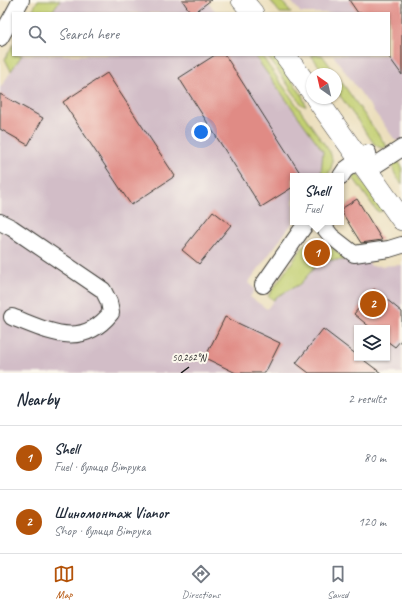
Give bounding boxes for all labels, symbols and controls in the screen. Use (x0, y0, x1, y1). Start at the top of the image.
search box (12, 12, 390, 56)
icon: search (26, 23, 48, 45)
text: Search here (58, 25, 119, 44)
north arrow (306, 68, 342, 104)
your location (191, 122, 211, 142)
popup (290, 173, 344, 225)
text: Shell (304, 182, 330, 201)
text: Fuel (304, 201, 321, 217)
pin: 1 (304, 238, 330, 268)
pin: 2 (360, 289, 386, 319)
map controls (354, 325, 390, 361)
button: layers (354, 325, 390, 361)
text: 50.262°N (172, 351, 208, 364)
text: Nearby (16, 389, 59, 410)
text: 2 results (348, 391, 386, 407)
text: Shell (54, 440, 79, 459)
text: 1 (26, 450, 32, 466)
text: 80 m (364, 450, 386, 466)
text: Fuel · вулиця Вітрука (54, 459, 146, 475)
text: Шиномонтаж Vianor (54, 504, 169, 523)
text: 2 (26, 514, 32, 530)
text: 120 m (358, 514, 386, 530)
text: Shop · вулиця Вітрука (54, 523, 151, 539)
tab: Map (53, 563, 75, 601)
tab: Directions (182, 563, 220, 601)
tab: Saved (327, 563, 349, 601)

